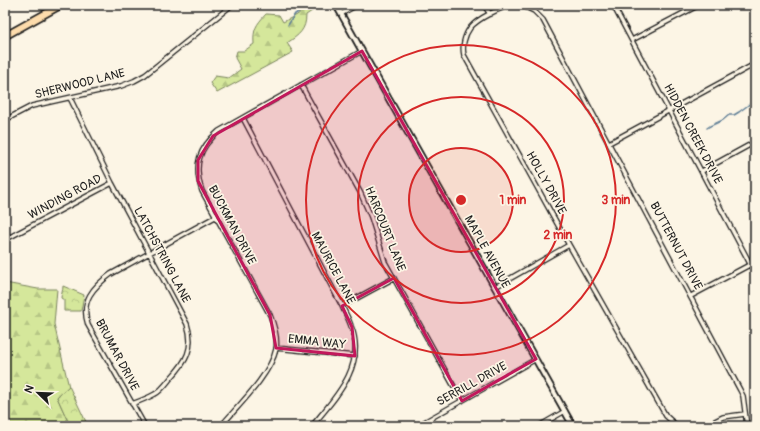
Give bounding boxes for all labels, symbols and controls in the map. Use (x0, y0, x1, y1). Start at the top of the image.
street label: SHERWOOD LANE (33, 66, 127, 102)
street label: HIDDEN CREEK DRIVE (660, 81, 726, 187)
street label: HOLLY DRIVE (523, 149, 569, 217)
street label: WINDING ROAD (26, 171, 105, 223)
street label: BUCKMAN DRIVE (205, 183, 259, 267)
street label: HARCOURT LANE (361, 184, 409, 274)
centre of rings (454, 193, 468, 207)
text: 1 min (500, 193, 527, 208)
text: 3 min (602, 193, 631, 208)
street label: BUTTERNUT DRIVE (646, 199, 706, 293)
street label: LATCHSTRING LANE (130, 204, 194, 306)
street label: MAPLE AVENUE (461, 213, 513, 291)
text: 2 min (544, 228, 573, 243)
street label: MAURICE LANE (308, 229, 358, 307)
street label: BRUMAR DRIVE (92, 317, 142, 393)
street label: EMMA WAY (287, 331, 347, 353)
street label: SERRILL DRIVE (434, 359, 510, 409)
north arrow (18, 373, 58, 413)
text: N (22, 383, 37, 395)

